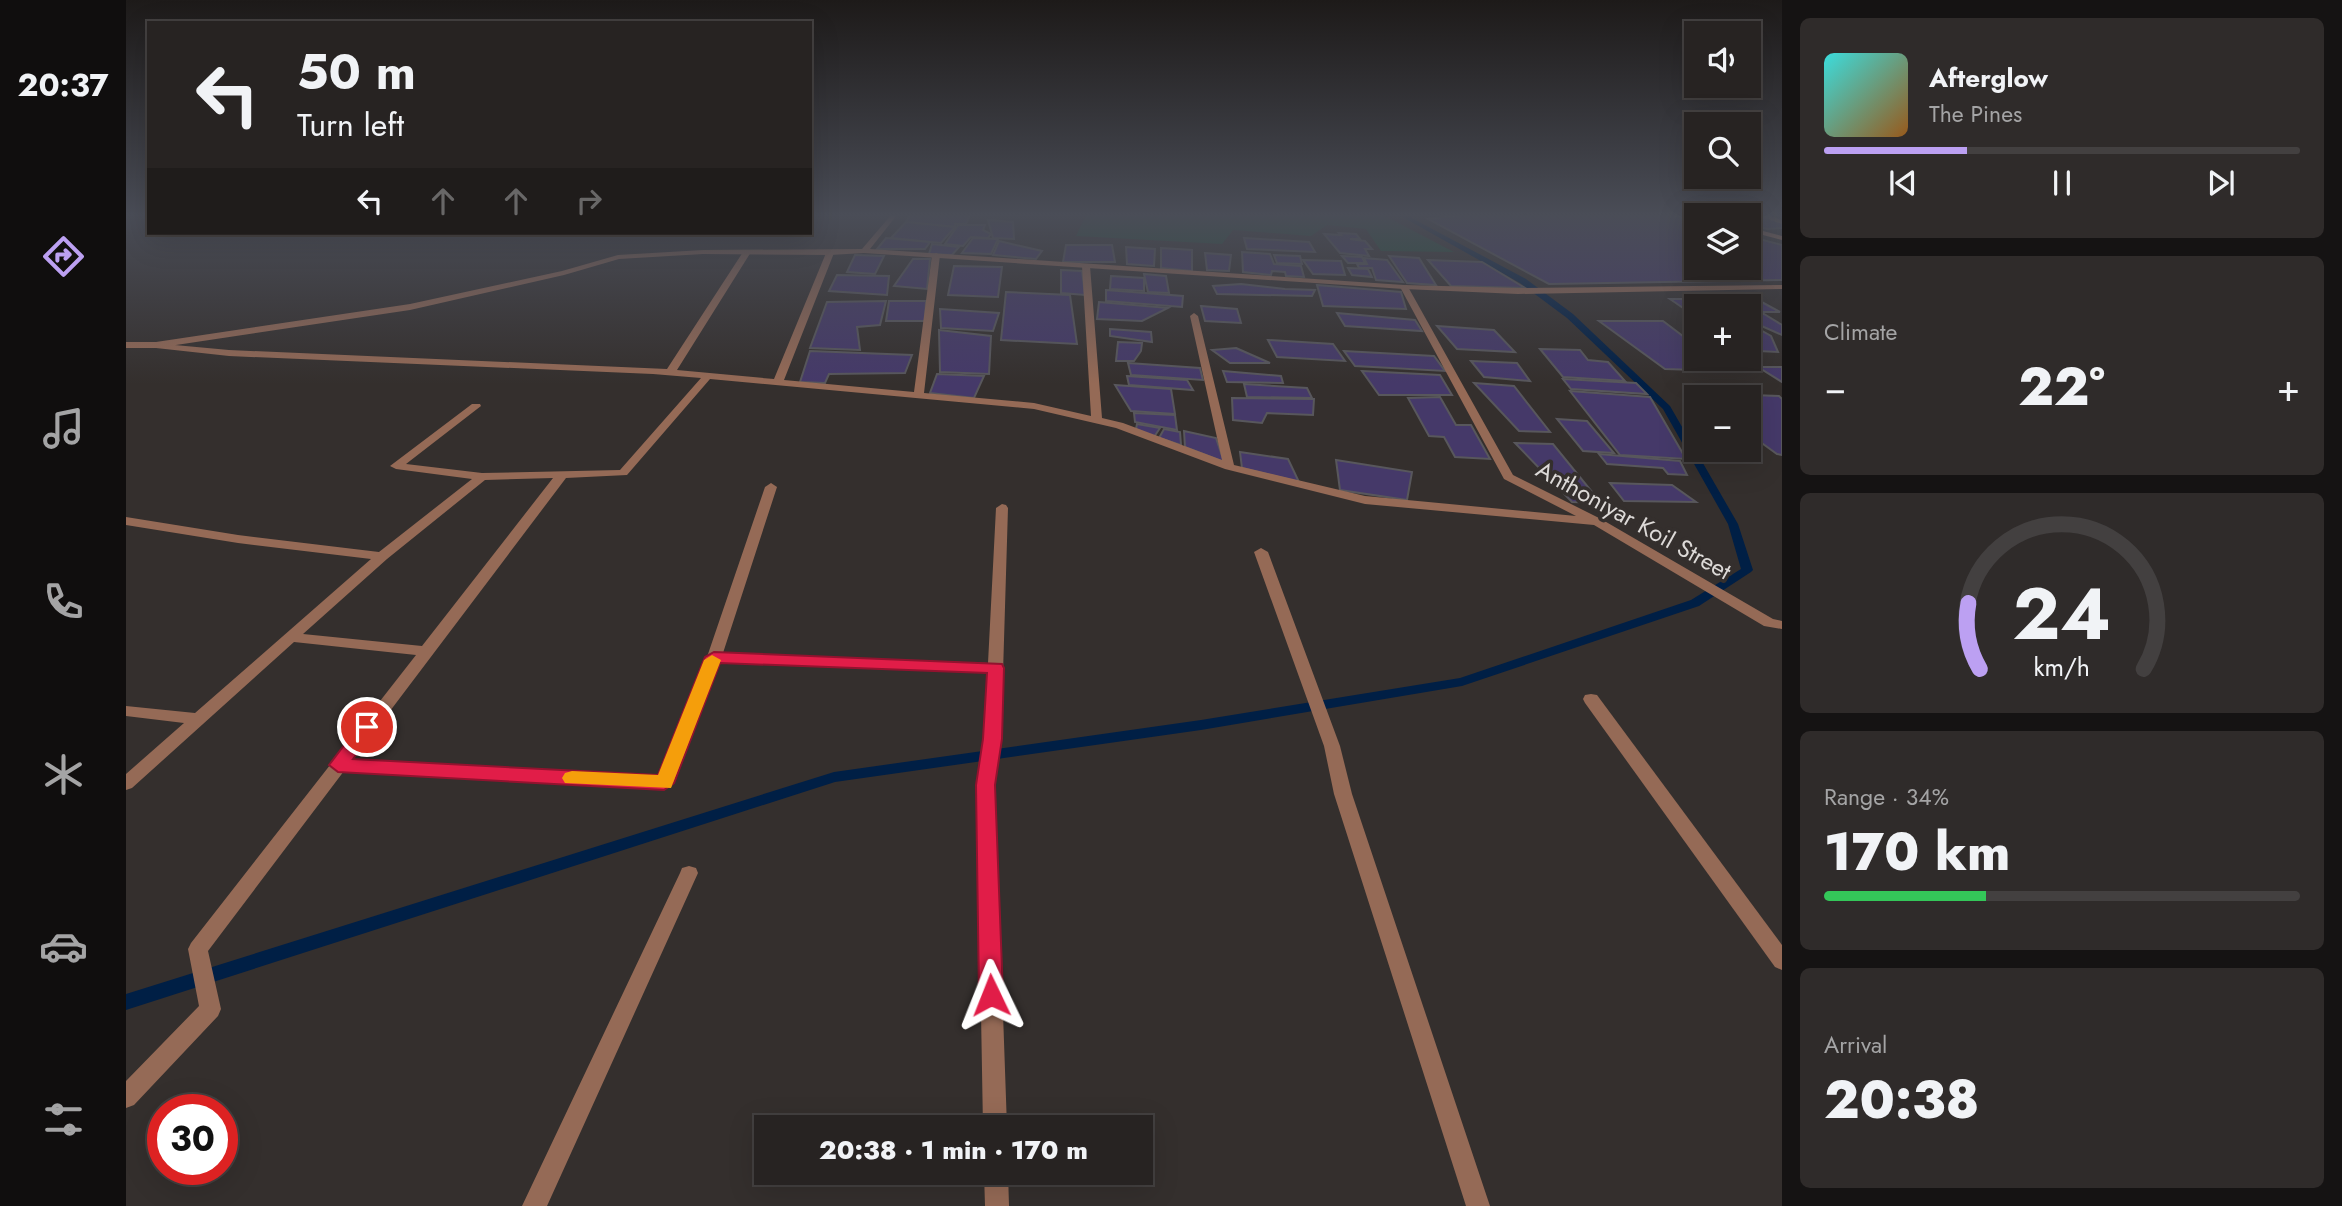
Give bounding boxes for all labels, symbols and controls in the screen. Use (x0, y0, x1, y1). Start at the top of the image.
map controls (1684, 21, 1761, 462)
button: sound (1684, 21, 1761, 98)
text: 50 m (297, 37, 416, 107)
icon: left (182, 49, 273, 140)
text: Afterglow (1929, 59, 2048, 97)
text: 20:37 (17, 62, 109, 108)
text: The Pines (1929, 97, 2022, 131)
text: Turn left (297, 102, 404, 148)
button: search (1684, 112, 1761, 189)
icon: previous (1884, 164, 1922, 202)
icon: pause (2043, 164, 2081, 202)
icon: next (2202, 164, 2240, 202)
icon: left (351, 182, 389, 220)
icon: ahead (424, 182, 462, 220)
icon: ahead (497, 182, 535, 220)
icon: right (570, 182, 608, 220)
button: layers (1684, 203, 1761, 280)
icon: directions (39, 232, 88, 281)
button: + (1684, 294, 1761, 371)
text: Climate (1824, 315, 1897, 349)
text: 22° (2018, 349, 2105, 425)
text: − (1824, 360, 1846, 415)
text: + (2277, 360, 2300, 415)
button: − (1684, 385, 1761, 462)
icon: music (39, 404, 88, 453)
street label: Anthoniyar Koil Street (1530, 452, 1738, 588)
text: 24 (2013, 561, 2111, 666)
icon: phone (39, 577, 88, 626)
text: km/h (2034, 649, 2090, 685)
pin (337, 697, 397, 757)
icon: arrive (348, 708, 386, 746)
icon: climate (39, 750, 88, 799)
text: Range · 34% (1824, 780, 1949, 814)
text: 170 km (1824, 814, 2010, 890)
icon: car (39, 922, 88, 971)
position arrow (954, 958, 1028, 1032)
text: Arrival (1824, 1028, 1887, 1062)
text: 20:38 (1824, 1062, 1979, 1138)
speed limit sign: 30 (147, 1094, 238, 1185)
icon: filters (39, 1095, 88, 1144)
text: 20:38 · 1 min · 170 m (819, 1131, 1088, 1169)

